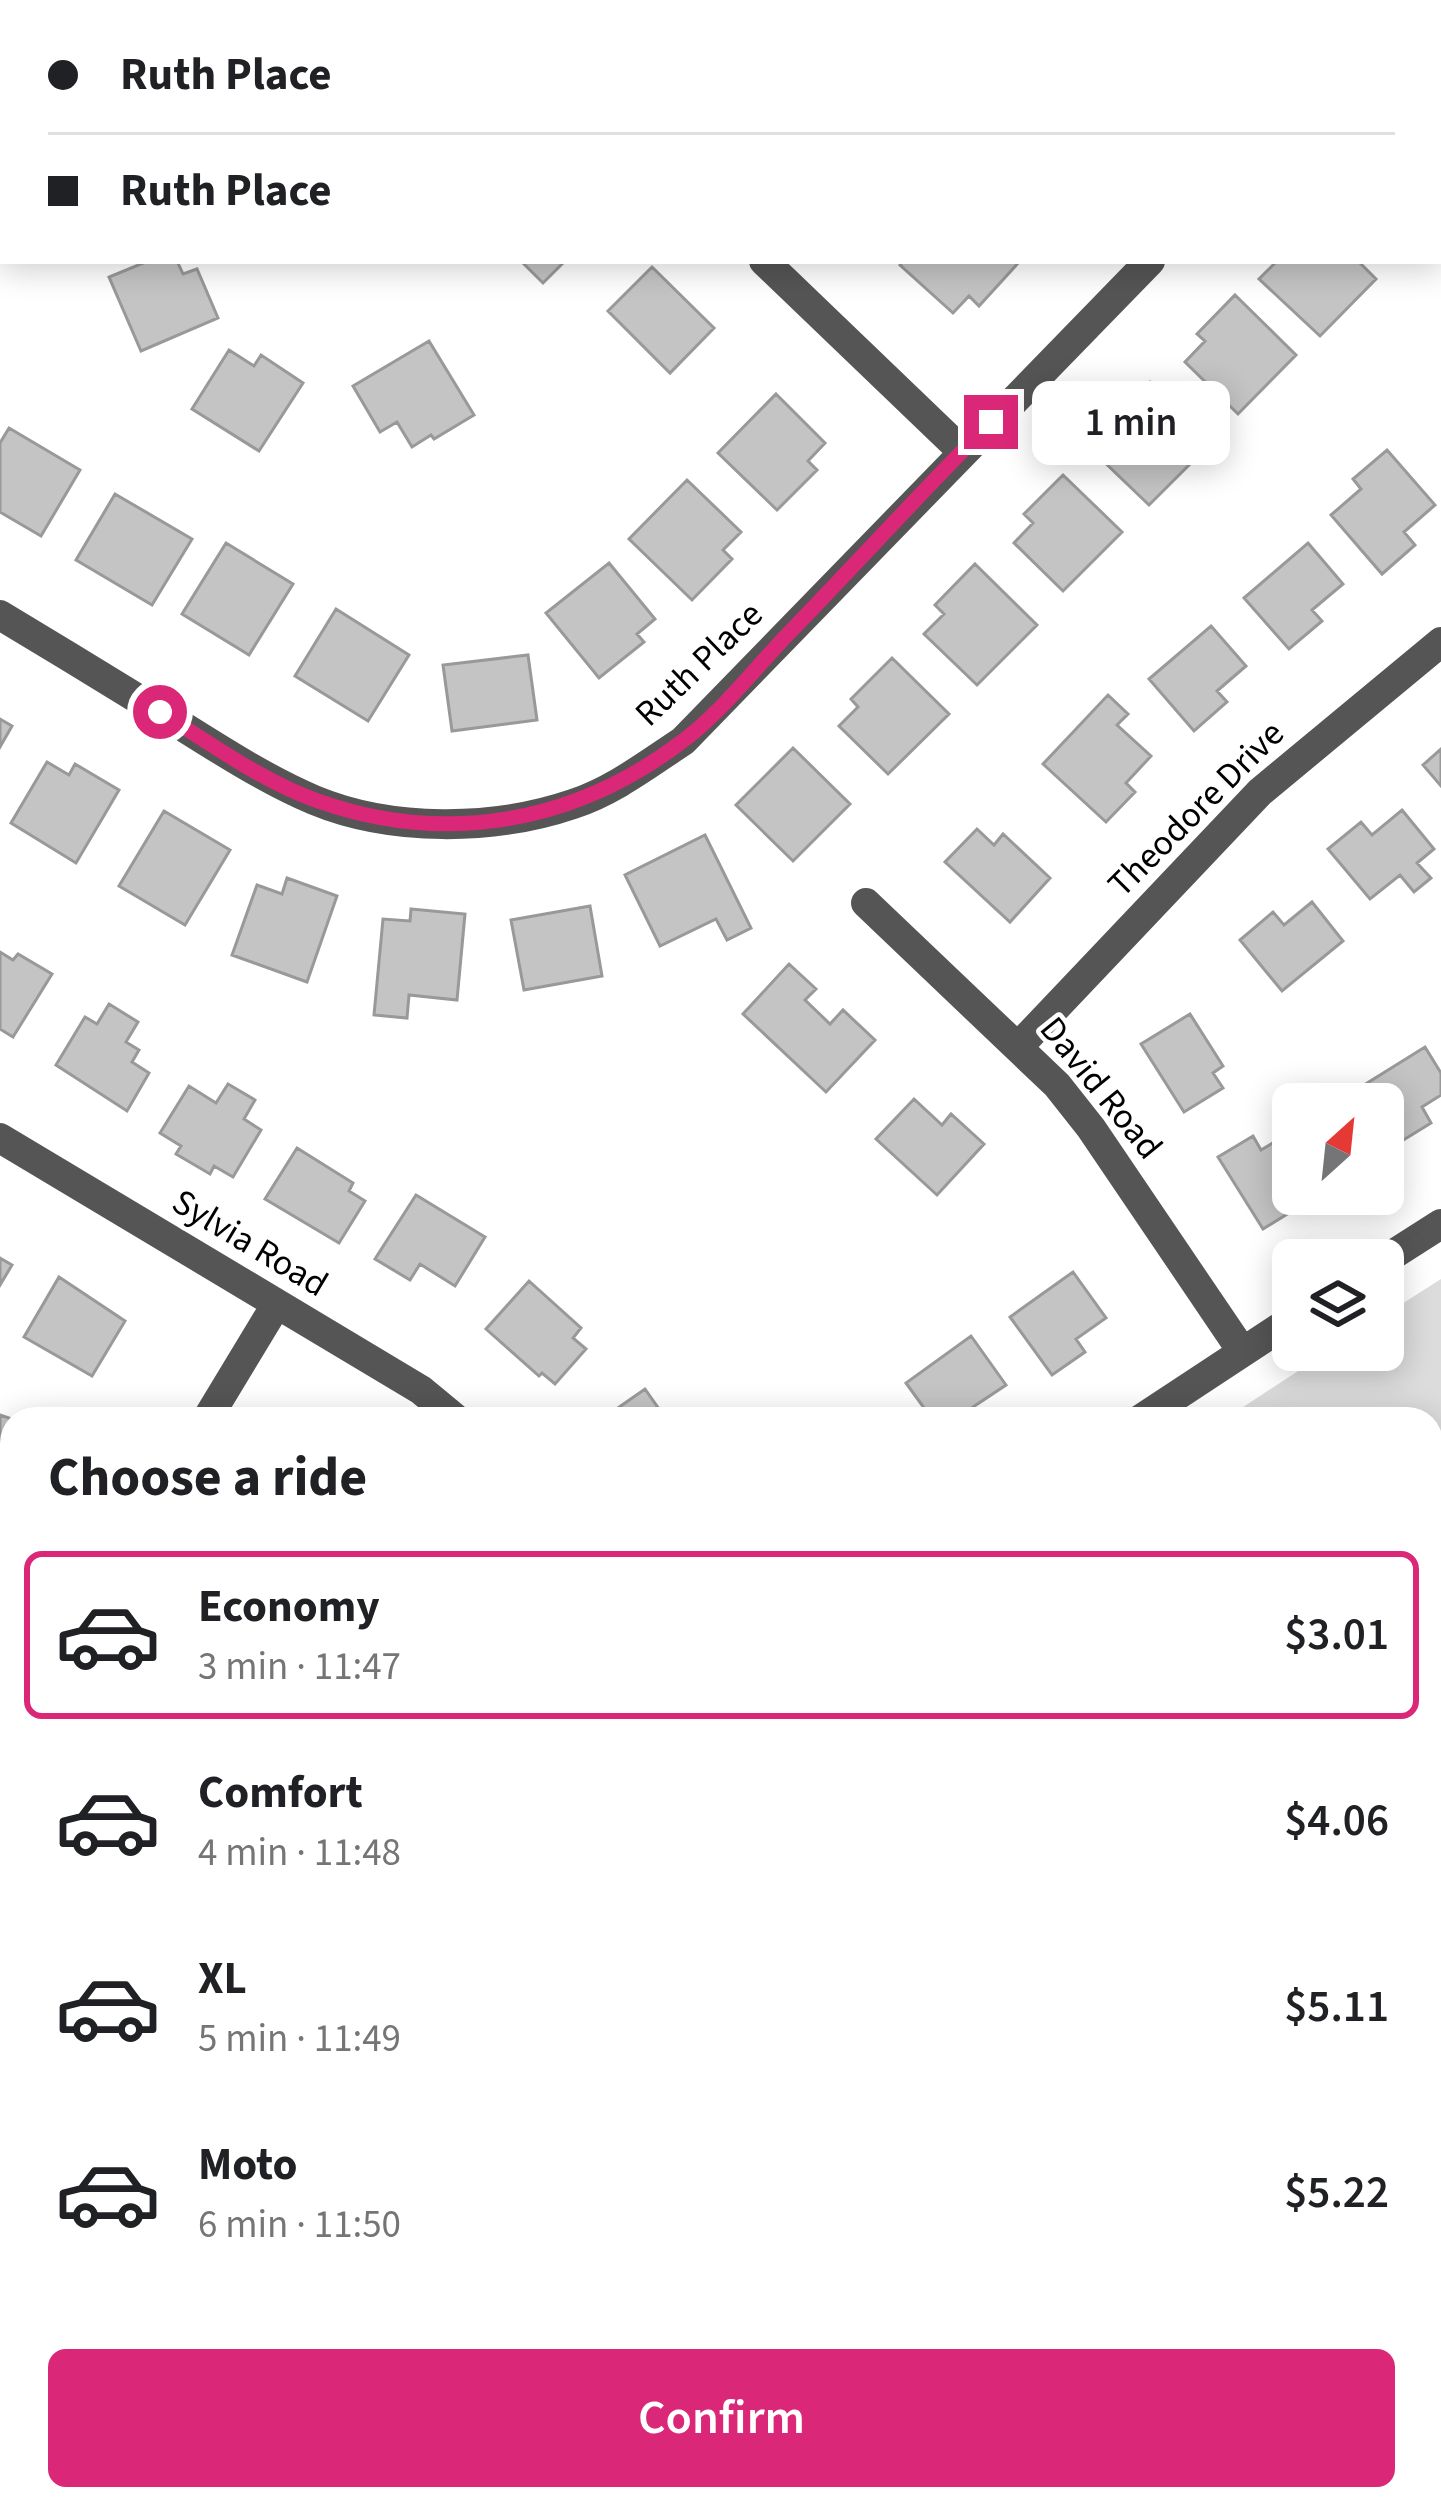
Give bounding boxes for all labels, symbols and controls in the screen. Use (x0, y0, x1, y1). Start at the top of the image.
text: Ruth Place (120, 43, 332, 107)
text: Ruth Place (120, 159, 332, 223)
callout: 1 min (1033, 380, 1231, 464)
route end (964, 395, 1018, 449)
text: 1 min (1085, 395, 1177, 451)
street label: Ruth Place (624, 590, 774, 738)
route start (133, 685, 187, 739)
street label: Theodore Drive (1096, 709, 1296, 909)
street label: David Road (1028, 1006, 1174, 1170)
north arrow (1272, 1083, 1404, 1215)
map controls (1272, 1083, 1404, 1371)
street label: Sylvia Road (163, 1176, 337, 1310)
button: layers (1272, 1239, 1404, 1371)
text: Choose a ride (48, 1440, 367, 1517)
text: Economy (198, 1575, 380, 1639)
icon: car (54, 1581, 162, 1689)
text: $3.01 (1284, 1603, 1389, 1667)
text: 3 min · 11:47 (198, 1639, 401, 1695)
text: Comfort (198, 1761, 363, 1825)
icon: car (54, 1767, 162, 1875)
text: $4.06 (1284, 1789, 1389, 1853)
text: 4 min · 11:48 (198, 1825, 401, 1881)
text: XL (198, 1947, 247, 2011)
icon: car (54, 1953, 162, 2061)
text: $5.11 (1284, 1975, 1389, 2039)
text: 5 min · 11:49 (198, 2011, 401, 2067)
text: Moto (198, 2133, 297, 2197)
icon: car (54, 2139, 162, 2247)
text: $5.22 (1284, 2161, 1389, 2225)
text: 6 min · 11:50 (198, 2197, 401, 2253)
button: Confirm (48, 2349, 1395, 2487)

